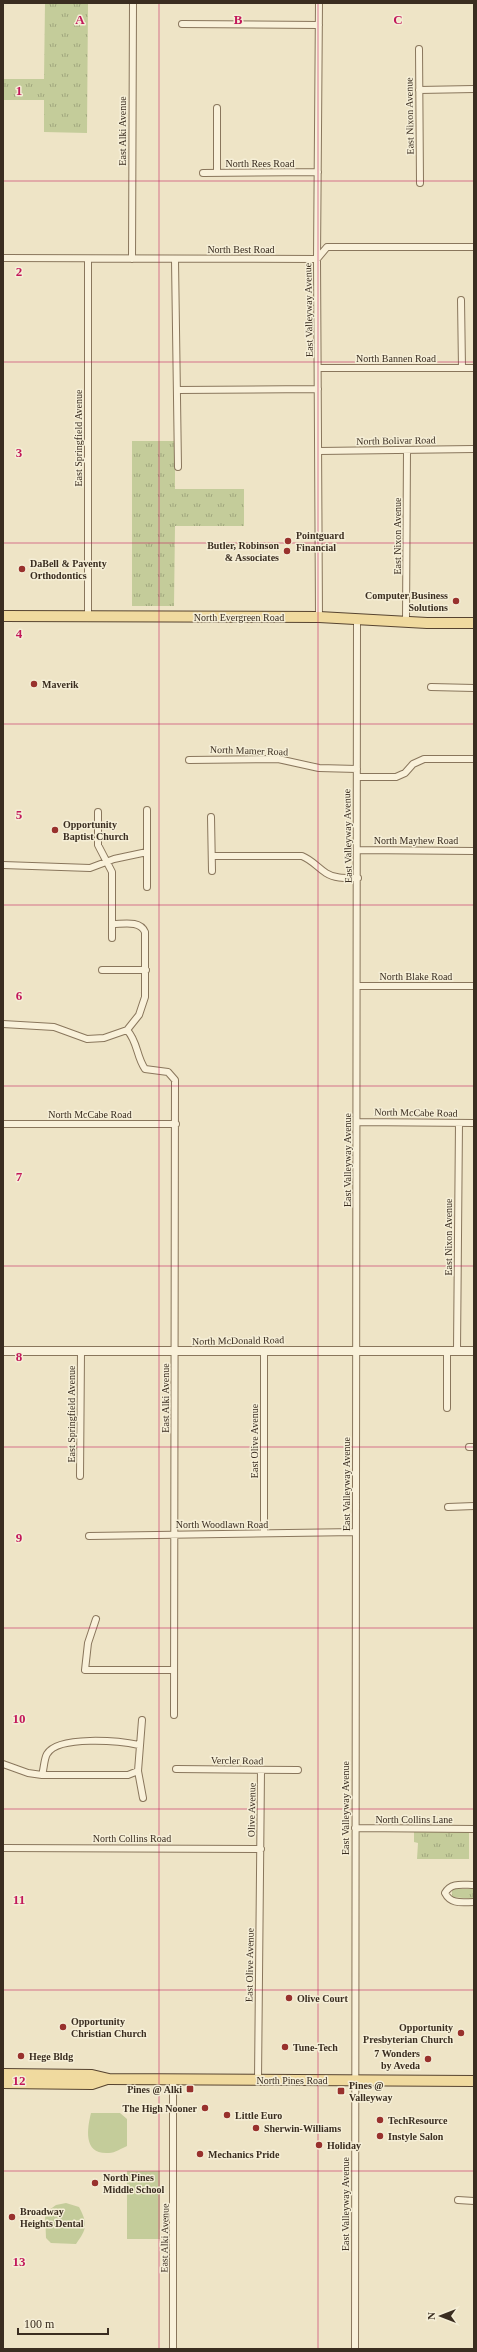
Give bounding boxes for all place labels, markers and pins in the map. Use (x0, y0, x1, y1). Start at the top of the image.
place label: Pointguard Financial (296, 530, 345, 553)
marker: Pointguard Financial (283, 536, 293, 546)
place label: Butler, Robinson & Associates (207, 540, 279, 563)
marker: Butler, Robinson & Associates (282, 546, 292, 556)
place label: DaBell & Paventy Orthodontics (30, 558, 107, 581)
marker: DaBell & Paventy Orthodontics (17, 564, 27, 574)
place label: Computer Business Solutions (365, 590, 448, 613)
marker: Computer Business Solutions (451, 596, 461, 606)
marker: Maverik (29, 679, 39, 689)
place label: Maverik (42, 679, 79, 690)
place label: Opportunity Baptist Church (63, 819, 129, 842)
marker: Opportunity Baptist Church (50, 825, 60, 835)
marker: Olive Court (284, 1993, 294, 2003)
place label: Olive Court (297, 1993, 348, 2004)
place label: Opportunity Christian Church (71, 2016, 147, 2039)
marker: Opportunity Christian Church (58, 2022, 68, 2032)
place label: Opportunity Presbyterian Church (363, 2022, 453, 2045)
marker: Opportunity Presbyterian Church (456, 2028, 466, 2038)
marker: Tune-Tech (280, 2042, 290, 2052)
place label: Tune-Tech (293, 2042, 338, 2053)
place label: 7 Wonders by Aveda (374, 2048, 420, 2071)
marker: Hege Bldg (16, 2051, 26, 2061)
place label: Hege Bldg (29, 2051, 73, 2062)
marker: 7 Wonders by Aveda (423, 2054, 433, 2064)
place label: Pines @ Valleyway (349, 2080, 393, 2103)
place label: Pines @ Alki (127, 2084, 182, 2095)
marker: Pines @ Alki (185, 2084, 195, 2094)
marker: Pines @ Valleyway (336, 2086, 346, 2096)
place label: The High Nooner (123, 2103, 198, 2114)
marker: The High Nooner (200, 2103, 210, 2113)
marker: Little Euro (222, 2110, 232, 2120)
place label: Little Euro (235, 2110, 282, 2121)
marker: TechResource (375, 2115, 385, 2125)
place label: TechResource (388, 2115, 448, 2126)
marker: Sherwin-Williams (251, 2123, 261, 2133)
place label: Sherwin-Williams (264, 2123, 341, 2134)
marker: Instyle Salon (375, 2131, 385, 2141)
place label: Instyle Salon (388, 2131, 444, 2142)
marker: Holiday (314, 2140, 324, 2150)
place label: Holiday (327, 2140, 361, 2151)
marker: Mechanics Pride (195, 2149, 205, 2159)
place label: Mechanics Pride (208, 2149, 280, 2160)
place label: North Pines Middle School (103, 2172, 165, 2195)
marker: North Pines Middle School (90, 2178, 100, 2188)
place label: Broadway Heights Dental (20, 2206, 84, 2229)
marker: Broadway Heights Dental (7, 2212, 17, 2222)

